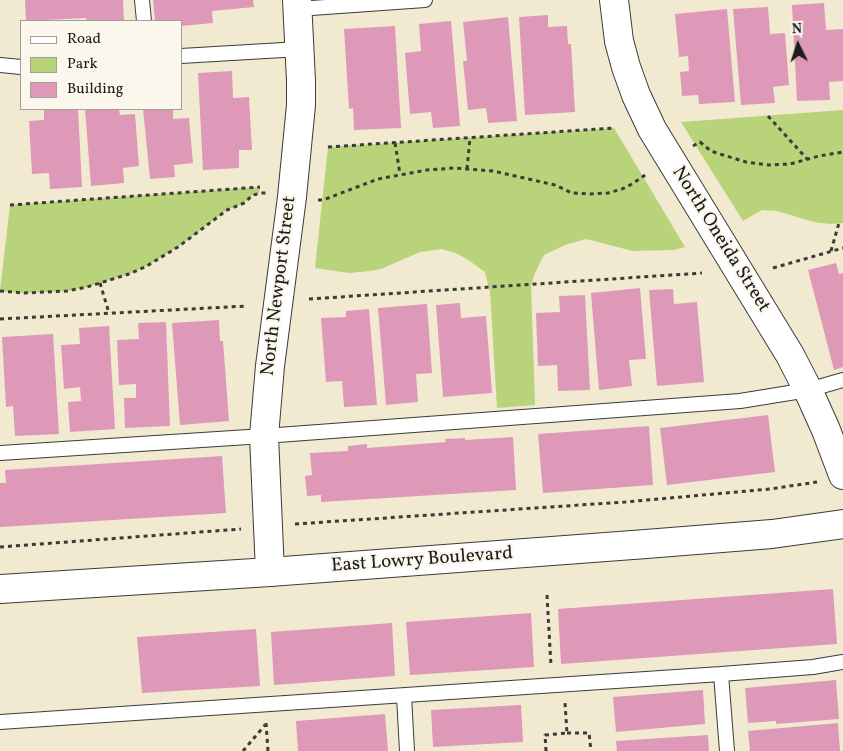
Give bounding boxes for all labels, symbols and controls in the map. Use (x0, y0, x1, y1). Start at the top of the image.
legend (20, 20, 182, 110)
north arrow (773, 20, 823, 70)
text: N (791, 20, 803, 39)
text: Road (67, 29, 101, 50)
text: Park (67, 54, 98, 75)
text: Building (67, 79, 123, 100)
street label: North Oneida Street (666, 163, 774, 317)
street label: North Newport Street (258, 195, 302, 377)
street label: East Lowry Boulevard (330, 543, 514, 579)

